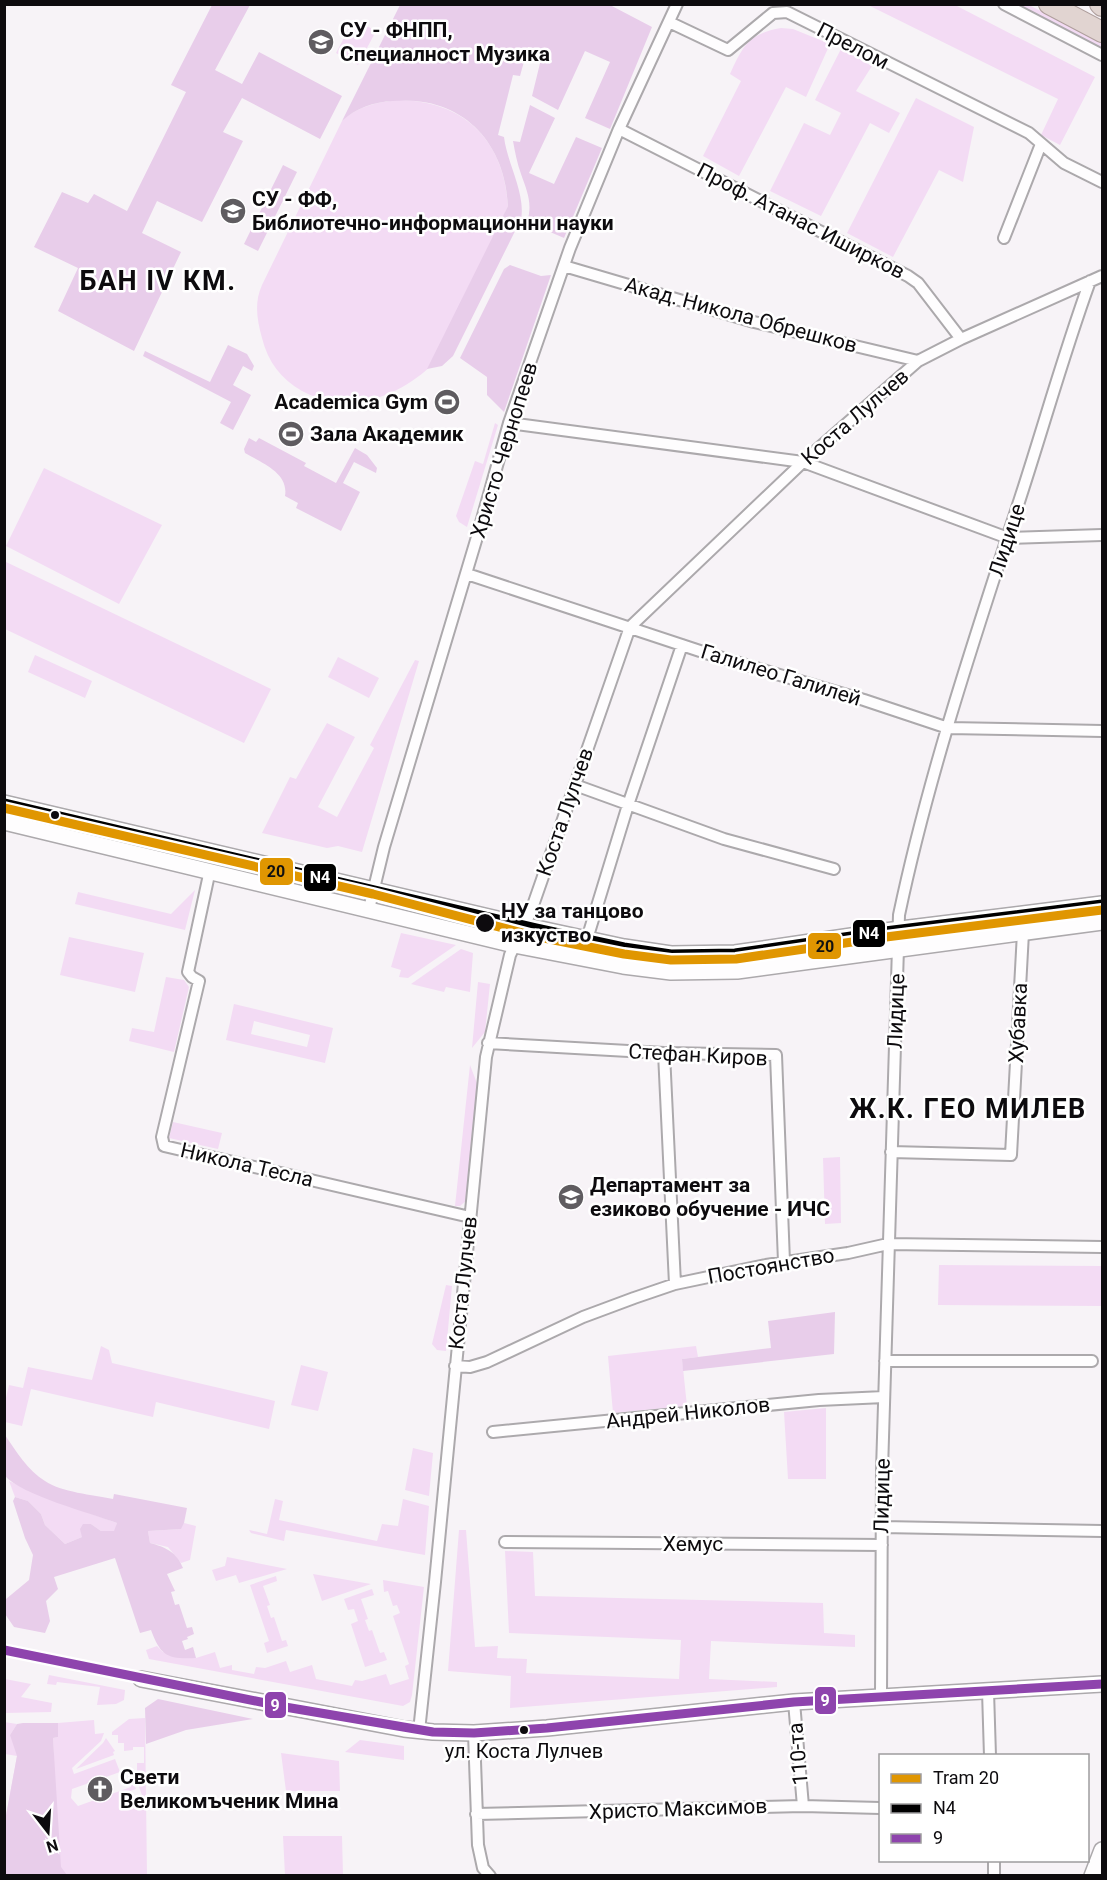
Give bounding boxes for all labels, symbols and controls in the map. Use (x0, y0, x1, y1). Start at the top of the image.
place label: СУ - ФНПП, Специалност Музика (340, 18, 550, 66)
street label: Прелом (813, 18, 893, 74)
school or university icon: СУ - ФНПП, Специалност Музика (306, 27, 336, 57)
street label: Проф. Атанас Иширков (693, 158, 909, 284)
place label: СУ - ФФ, Библиотечно-информационни науки (252, 187, 614, 235)
school or university icon: СУ - ФФ, Библиотечно-информационни науки (218, 196, 248, 226)
district label: БАН IV КМ. (80, 265, 237, 297)
street label: Акад. Никола Обрешков (622, 272, 860, 358)
street label: Христо Чернопеев (466, 359, 542, 541)
street label: Коста Лулчев (797, 364, 913, 470)
sports icon: Academica Gym (432, 387, 462, 417)
place label: Academica Gym (274, 390, 428, 414)
sports icon: Зала Академик (276, 419, 306, 449)
place label: Зала Академик (310, 422, 464, 446)
street label: Лидице (984, 500, 1030, 580)
street label: Галилео Галилей (698, 639, 864, 711)
street label: Коста Лулчев (532, 745, 598, 879)
unlabelled marker (49, 809, 61, 821)
line badge: 20 (259, 857, 294, 886)
text: 20 (267, 862, 285, 881)
line badge: N4 (303, 863, 337, 892)
text: N4 (310, 868, 330, 887)
place label: НУ за танцово изкуство (501, 899, 644, 947)
marker: НУ за танцово изкуство (474, 912, 496, 934)
line badge: N4 (852, 919, 886, 948)
text: N4 (859, 924, 879, 943)
line badge: 20 (807, 932, 842, 960)
text: 20 (816, 937, 834, 956)
street label: Лидице (883, 973, 909, 1049)
street label: Хубавка (1004, 982, 1032, 1064)
street label: Стефан Киров (628, 1039, 768, 1071)
district label: Ж.К. ГЕО МИЛЕВ (849, 1093, 1087, 1125)
street label: Никола Тесла (178, 1138, 316, 1192)
place label: Департамент за езиково обучение - ИЧС (590, 1173, 830, 1221)
school or university icon: Департамент за езиково обучение - ИЧС (556, 1182, 586, 1212)
street label: Коста Лулчев (444, 1215, 482, 1351)
street label: Постоянство (706, 1243, 836, 1289)
street label: Андрей Николов (605, 1392, 771, 1434)
street label: Лидице (869, 1458, 895, 1534)
street label: Хемус (663, 1532, 723, 1556)
line badge: 9 (814, 1686, 837, 1715)
line badge: 9 (264, 1691, 287, 1719)
text: 9 (820, 1691, 830, 1710)
text: 9 (270, 1696, 280, 1715)
street label: 110-та (783, 1722, 813, 1786)
marker: ул. Коста Лулчев (518, 1724, 530, 1736)
place label: ул. Коста Лулчев (445, 1739, 603, 1763)
legend (879, 1754, 1089, 1862)
place label: Свети Великомъченик Мина (120, 1765, 338, 1813)
text: Tram 20 (933, 1767, 999, 1788)
church icon: Свети Великомъченик Мина (85, 1774, 115, 1804)
street label: Христо Максимов (588, 1794, 768, 1824)
text: N4 (933, 1797, 956, 1818)
north arrow (18, 1802, 78, 1862)
text: 9 (933, 1827, 943, 1848)
text: N (44, 1835, 60, 1857)

